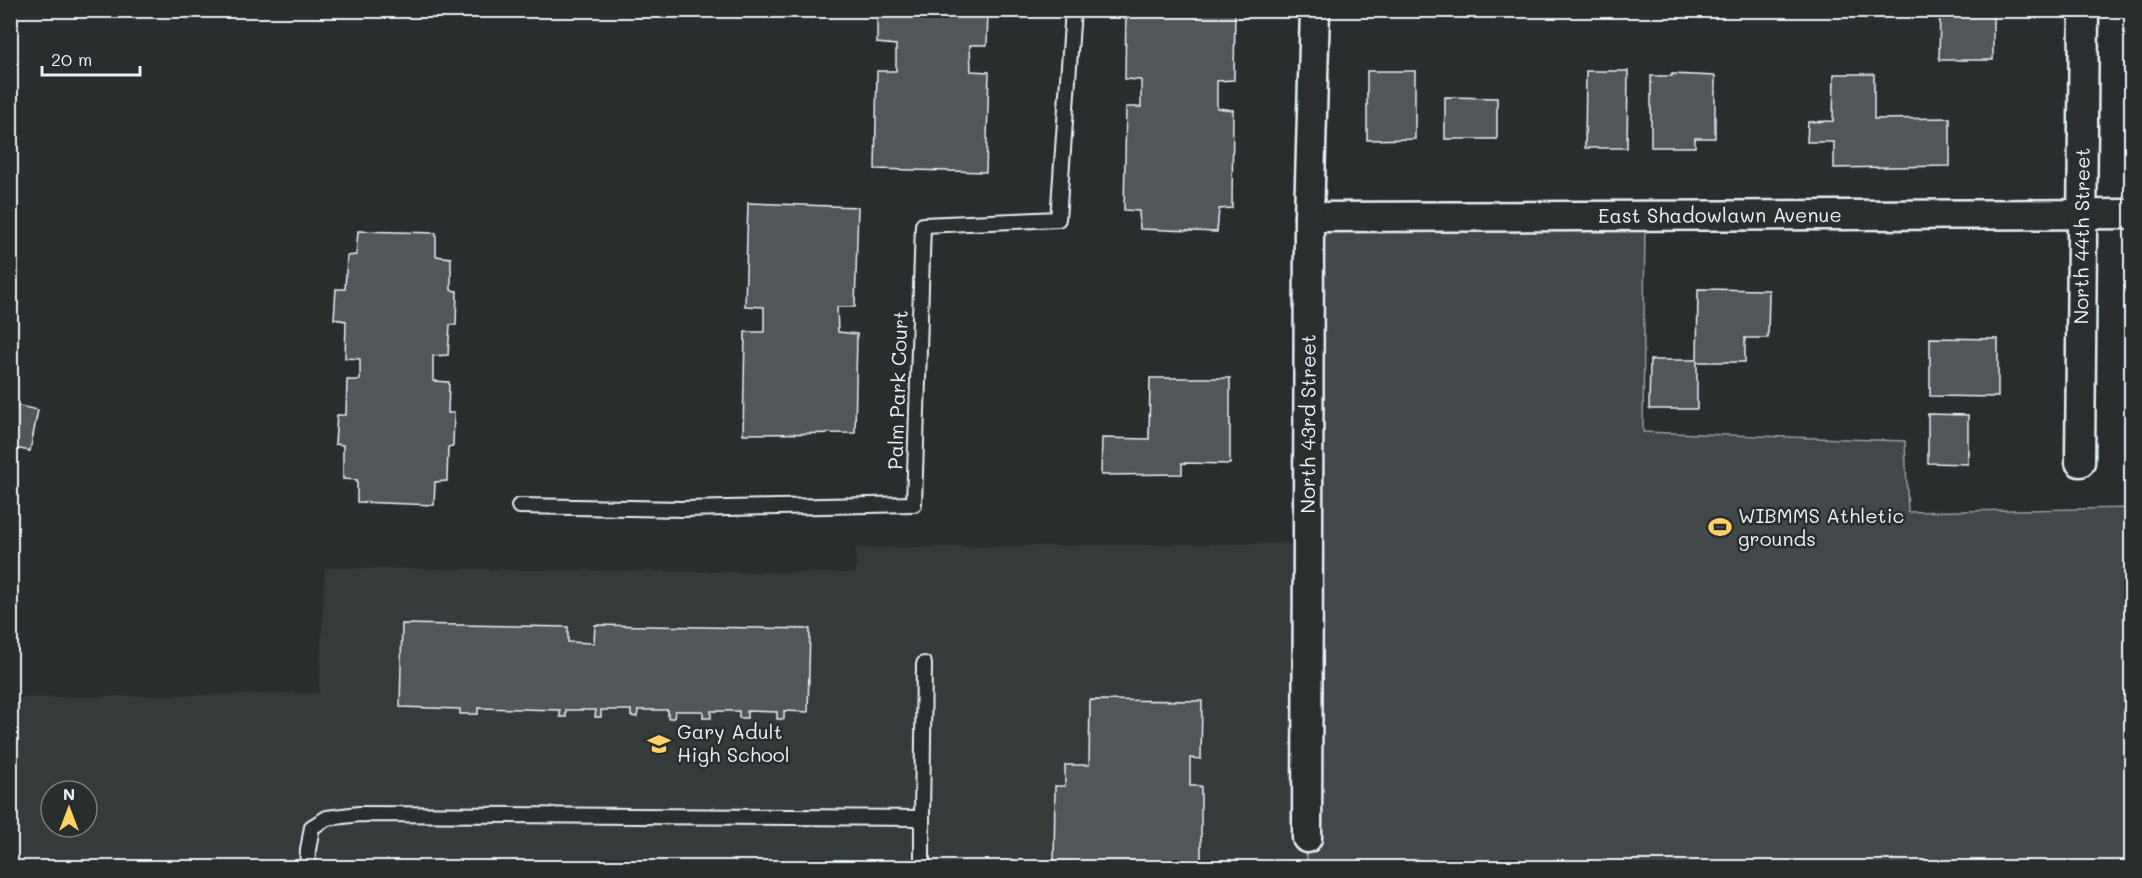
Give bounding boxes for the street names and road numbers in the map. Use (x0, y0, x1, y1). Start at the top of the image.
street label: North 44th Street (2067, 147, 2095, 325)
street label: East Shadowlawn Avenue (1598, 201, 1842, 228)
street label: Palm Park Court (881, 310, 913, 470)
street label: North 43rd Street (1294, 334, 1321, 514)

